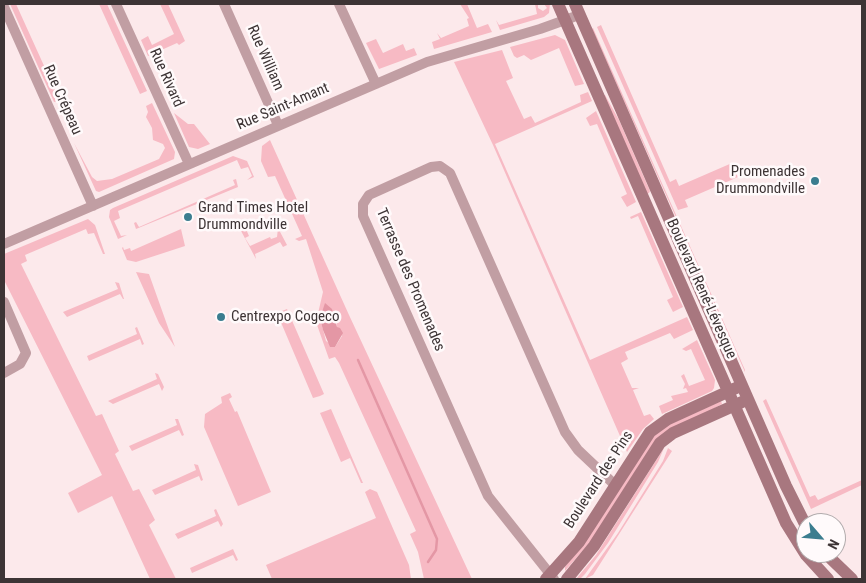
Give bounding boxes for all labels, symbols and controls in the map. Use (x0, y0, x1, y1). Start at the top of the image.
street label: Rue William (243, 23, 287, 93)
street label: Rue Rivard (145, 46, 187, 110)
street label: Rue Crépeau (39, 62, 85, 138)
street label: Rue Saint-Amant (234, 80, 332, 134)
place label: Promenades Drummondville (716, 163, 805, 198)
marker: Promenades Drummondville (809, 175, 821, 187)
place label: Grand Times Hotel Drummondville (198, 199, 308, 234)
street label: Terrasse des Promenades (372, 206, 448, 354)
marker: Grand Times Hotel Drummondville (182, 211, 194, 223)
street label: Boulevard René-Lévesque (662, 216, 740, 362)
place label: Centrexpo Cogeco (231, 308, 340, 326)
marker: Centrexpo Cogeco (215, 311, 227, 323)
street label: Boulevard des Pins (561, 428, 637, 532)
north arrow (796, 513, 846, 563)
text: N (824, 537, 843, 552)

